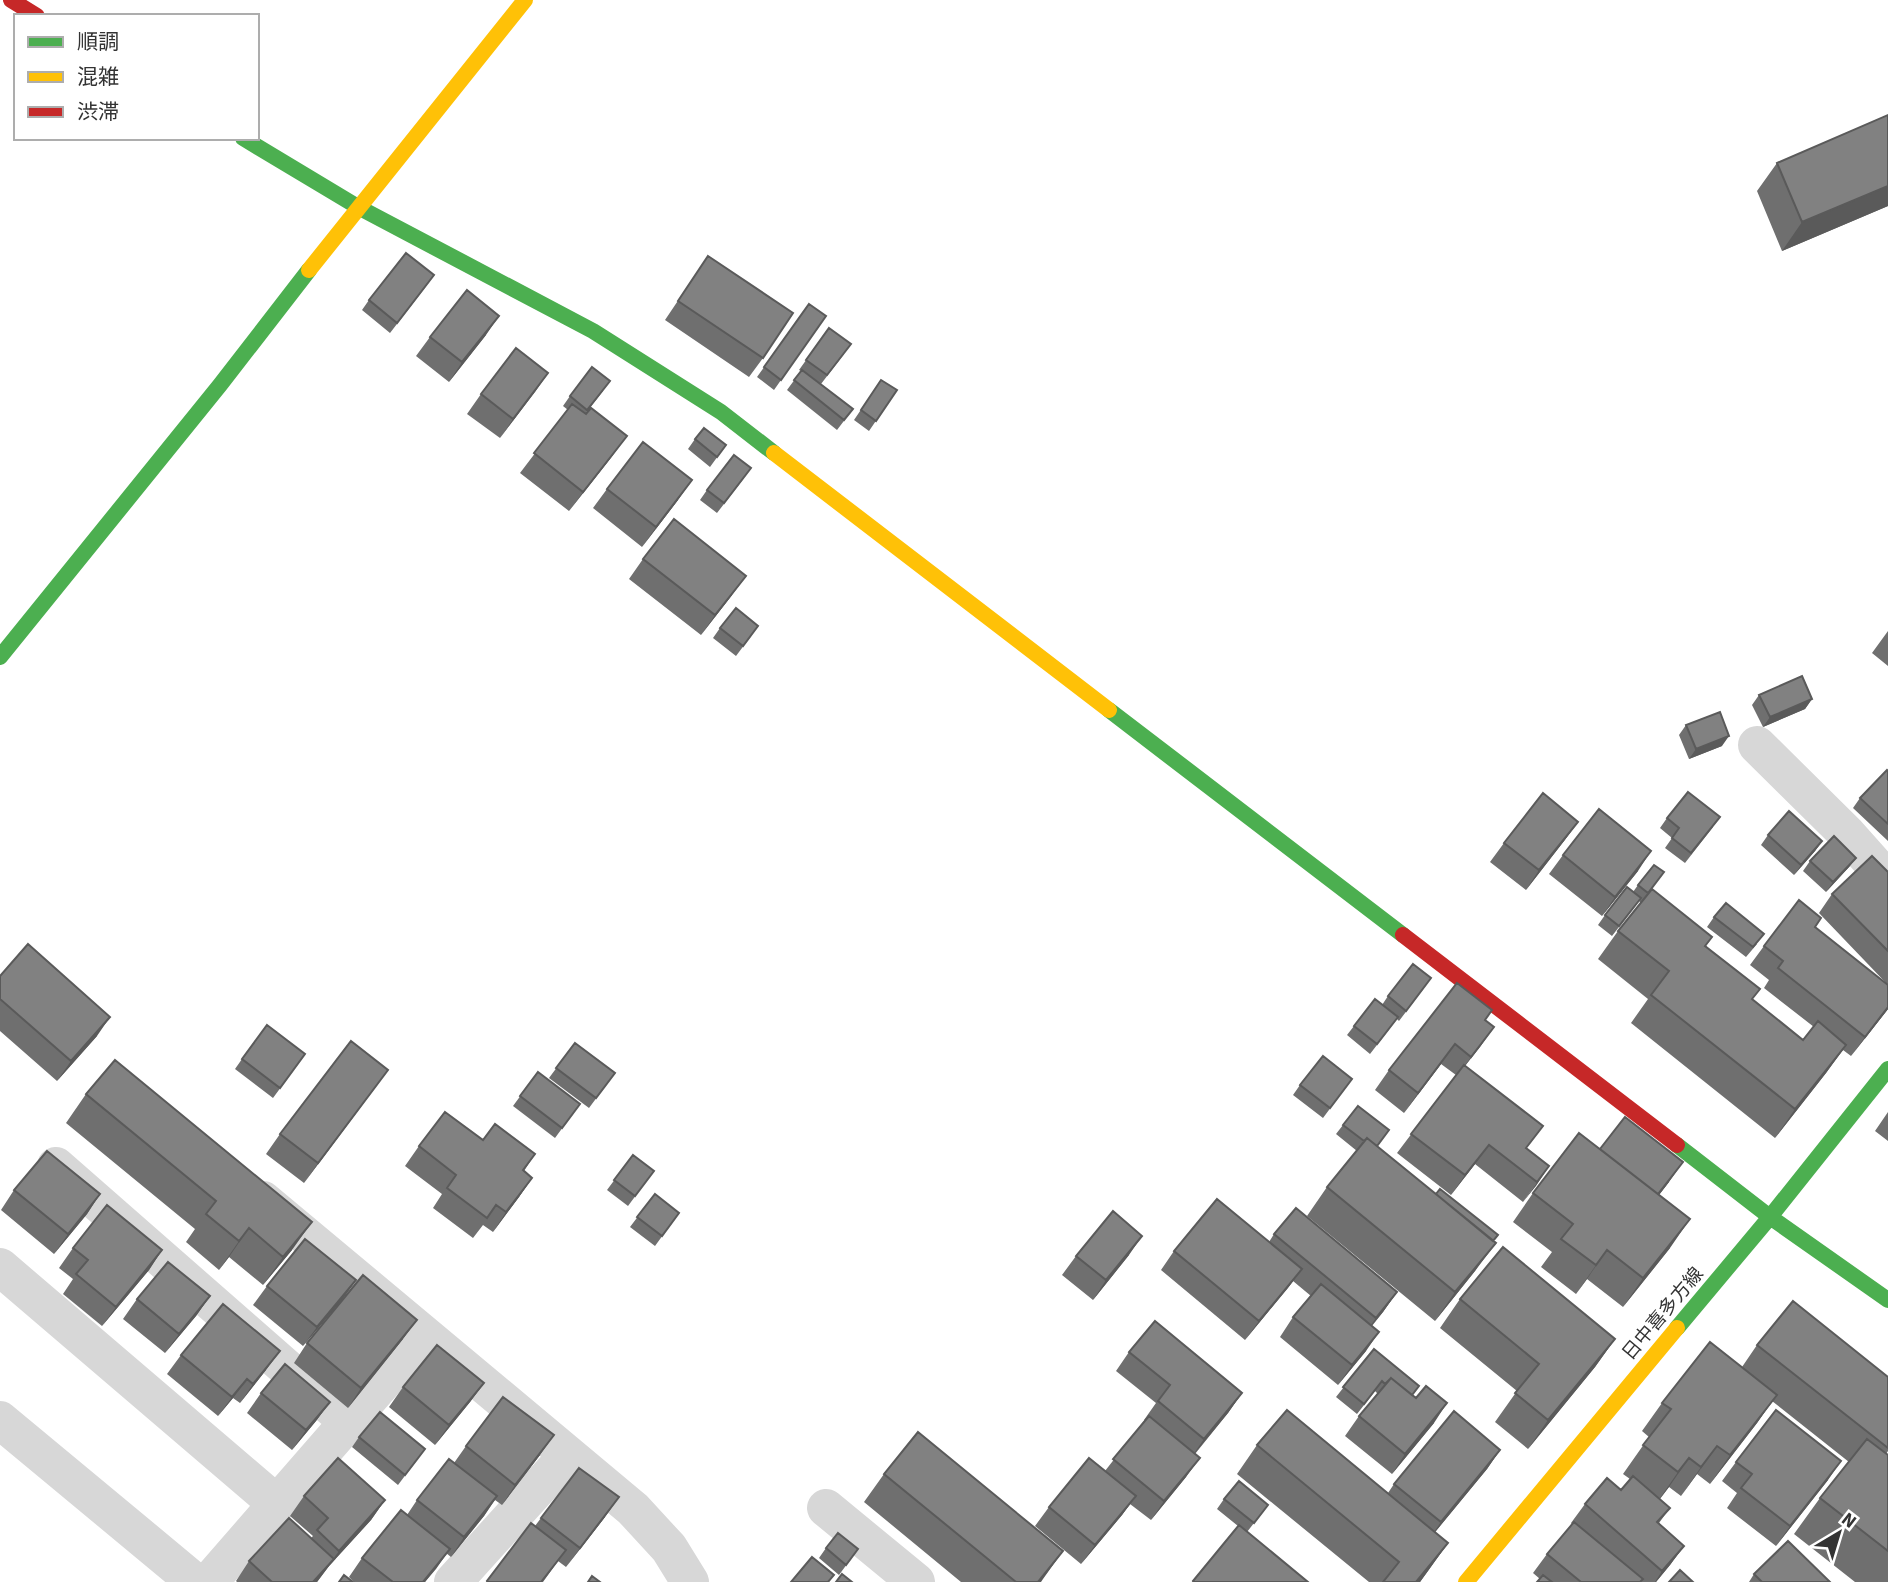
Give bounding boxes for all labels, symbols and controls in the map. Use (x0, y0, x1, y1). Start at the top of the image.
legend (14, 14, 259, 140)
text: 順調 (77, 27, 119, 57)
text: 混雑 (77, 62, 119, 92)
text: 渋滞 (77, 97, 119, 127)
street label: 日中喜多方線 (1616, 1262, 1710, 1366)
north arrow (1804, 1498, 1874, 1568)
text: N (1835, 1506, 1862, 1535)

